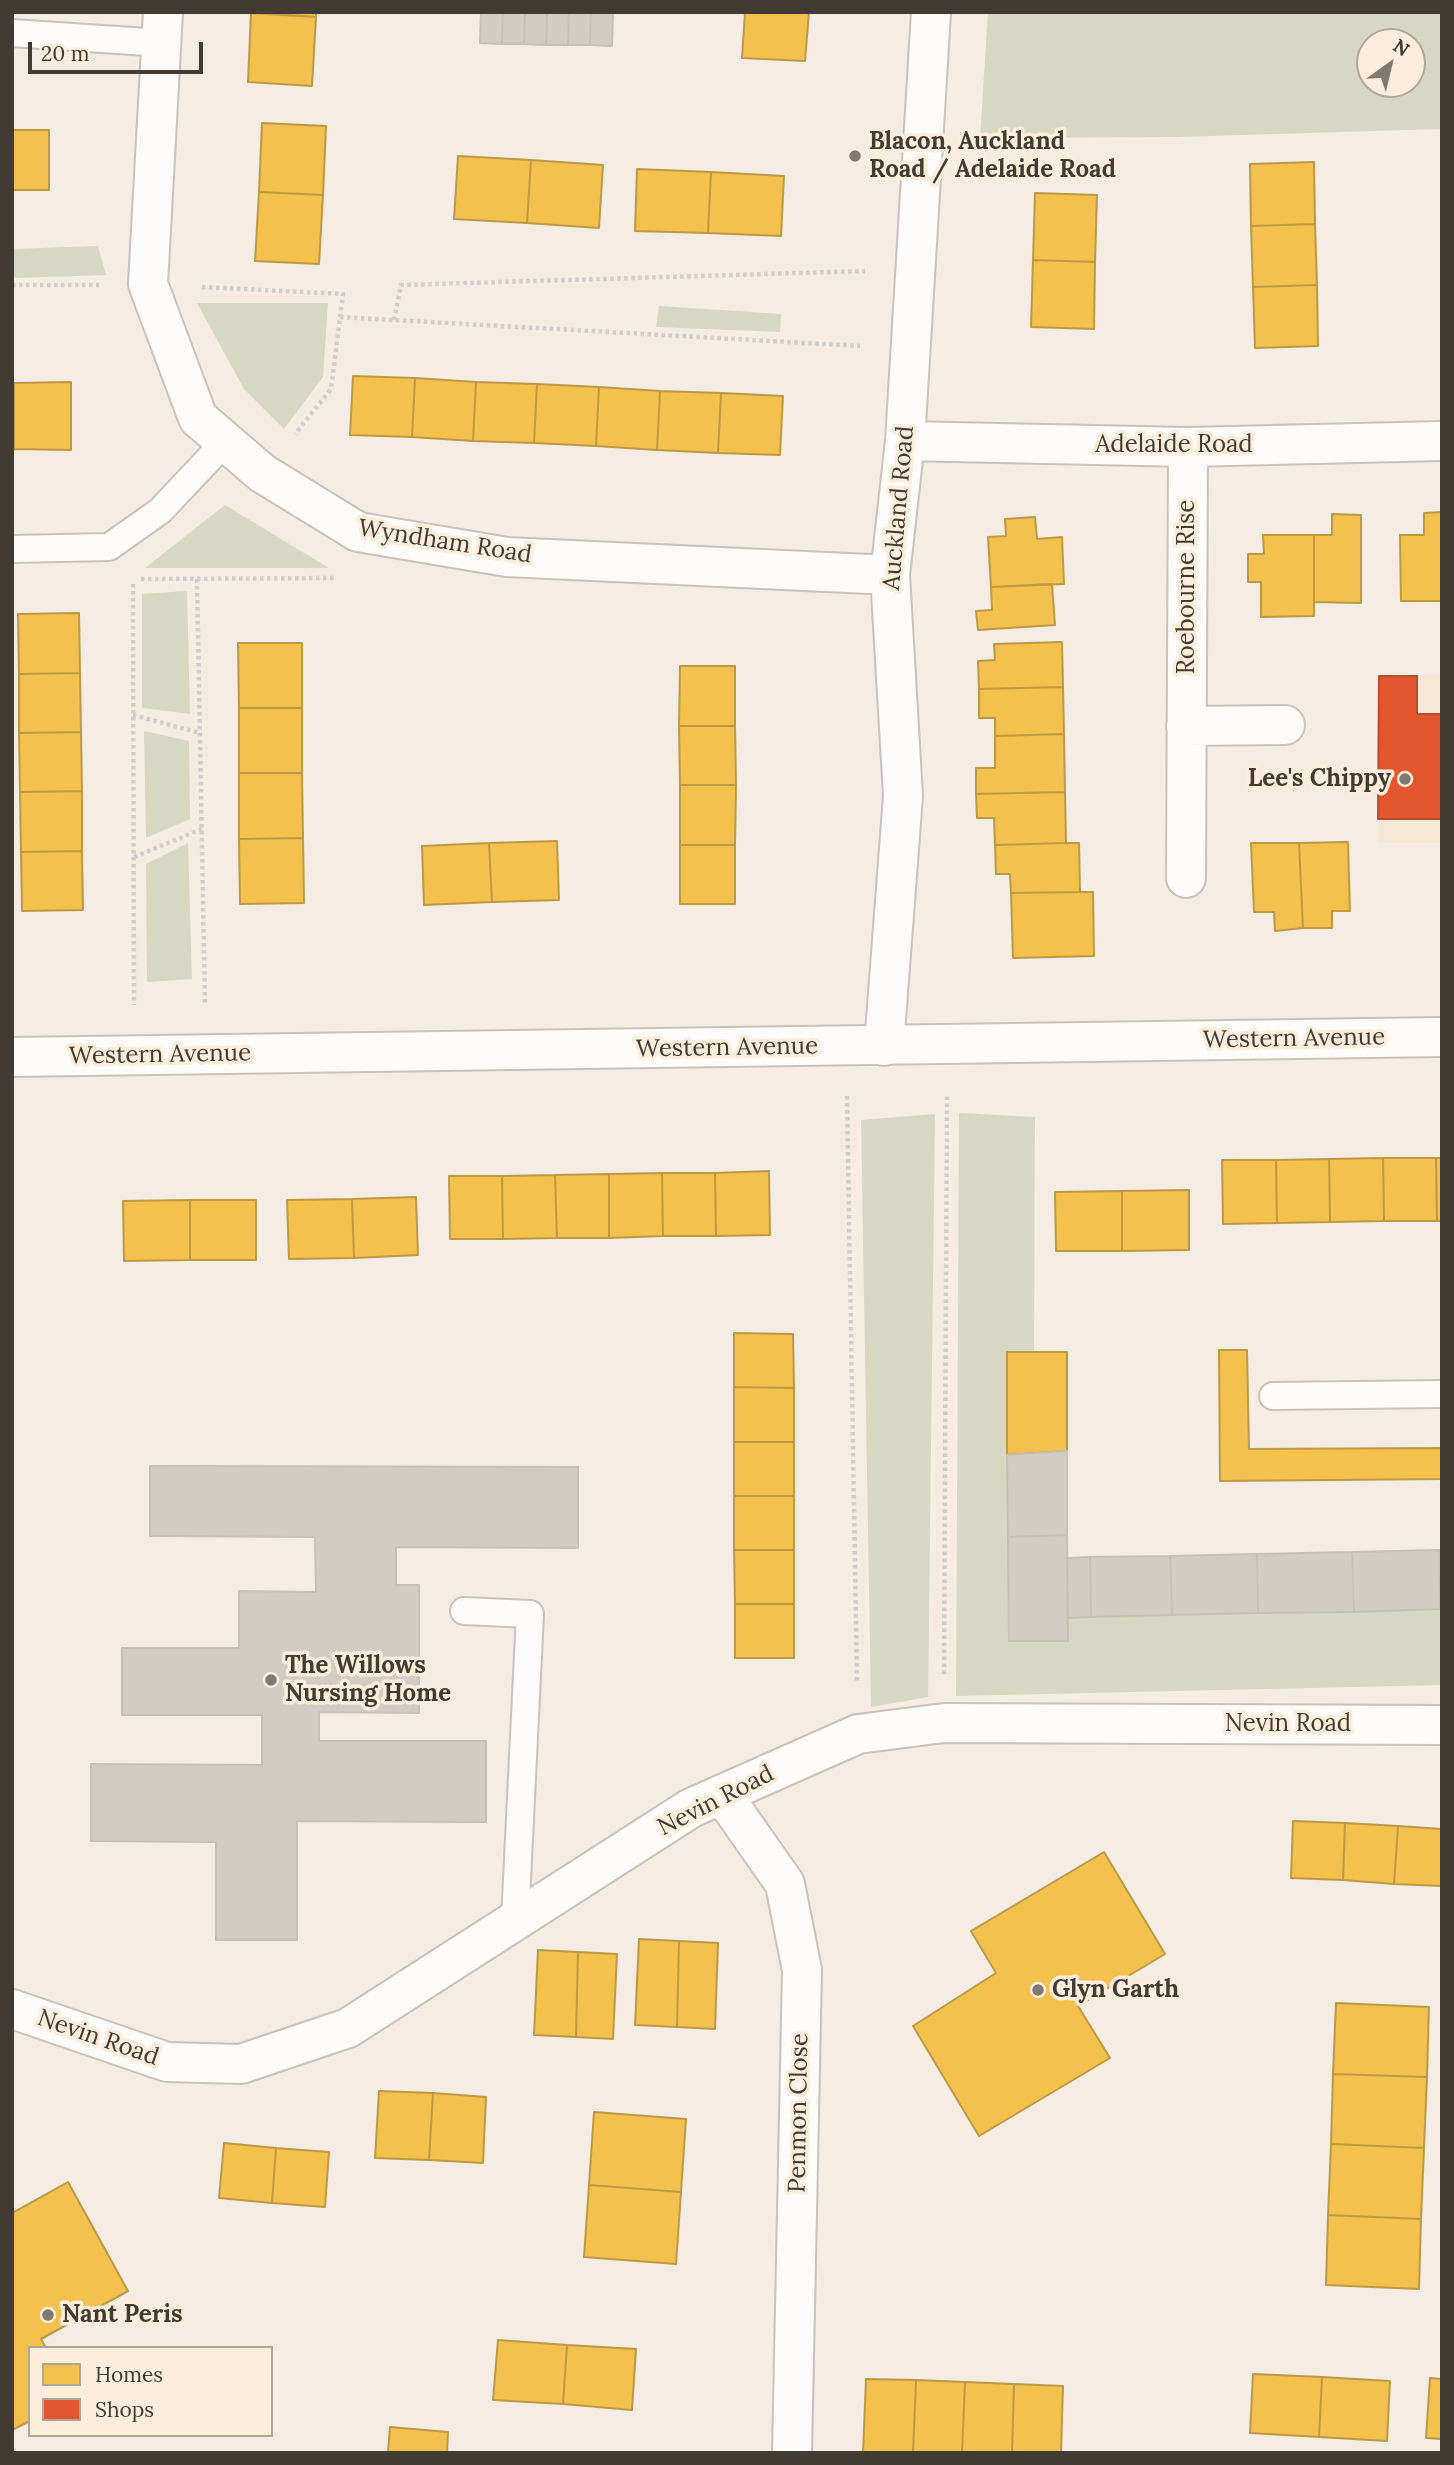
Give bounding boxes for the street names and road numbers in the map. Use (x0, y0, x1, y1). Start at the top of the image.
street label: Auckland Road (877, 425, 921, 591)
street label: Adelaide Road (1095, 431, 1253, 459)
street label: Roebourne Rise (1173, 500, 1201, 674)
street label: Wyndham Road (356, 514, 534, 570)
street label: Western Avenue (1203, 1023, 1385, 1055)
street label: Western Avenue (636, 1032, 818, 1064)
street label: Western Avenue (69, 1039, 251, 1071)
street label: Nevin Road (1225, 1710, 1351, 1738)
street label: Nevin Road (653, 1759, 779, 1843)
street label: Nevin Road (34, 2004, 162, 2072)
street label: Penmon Close (783, 2033, 815, 2193)

